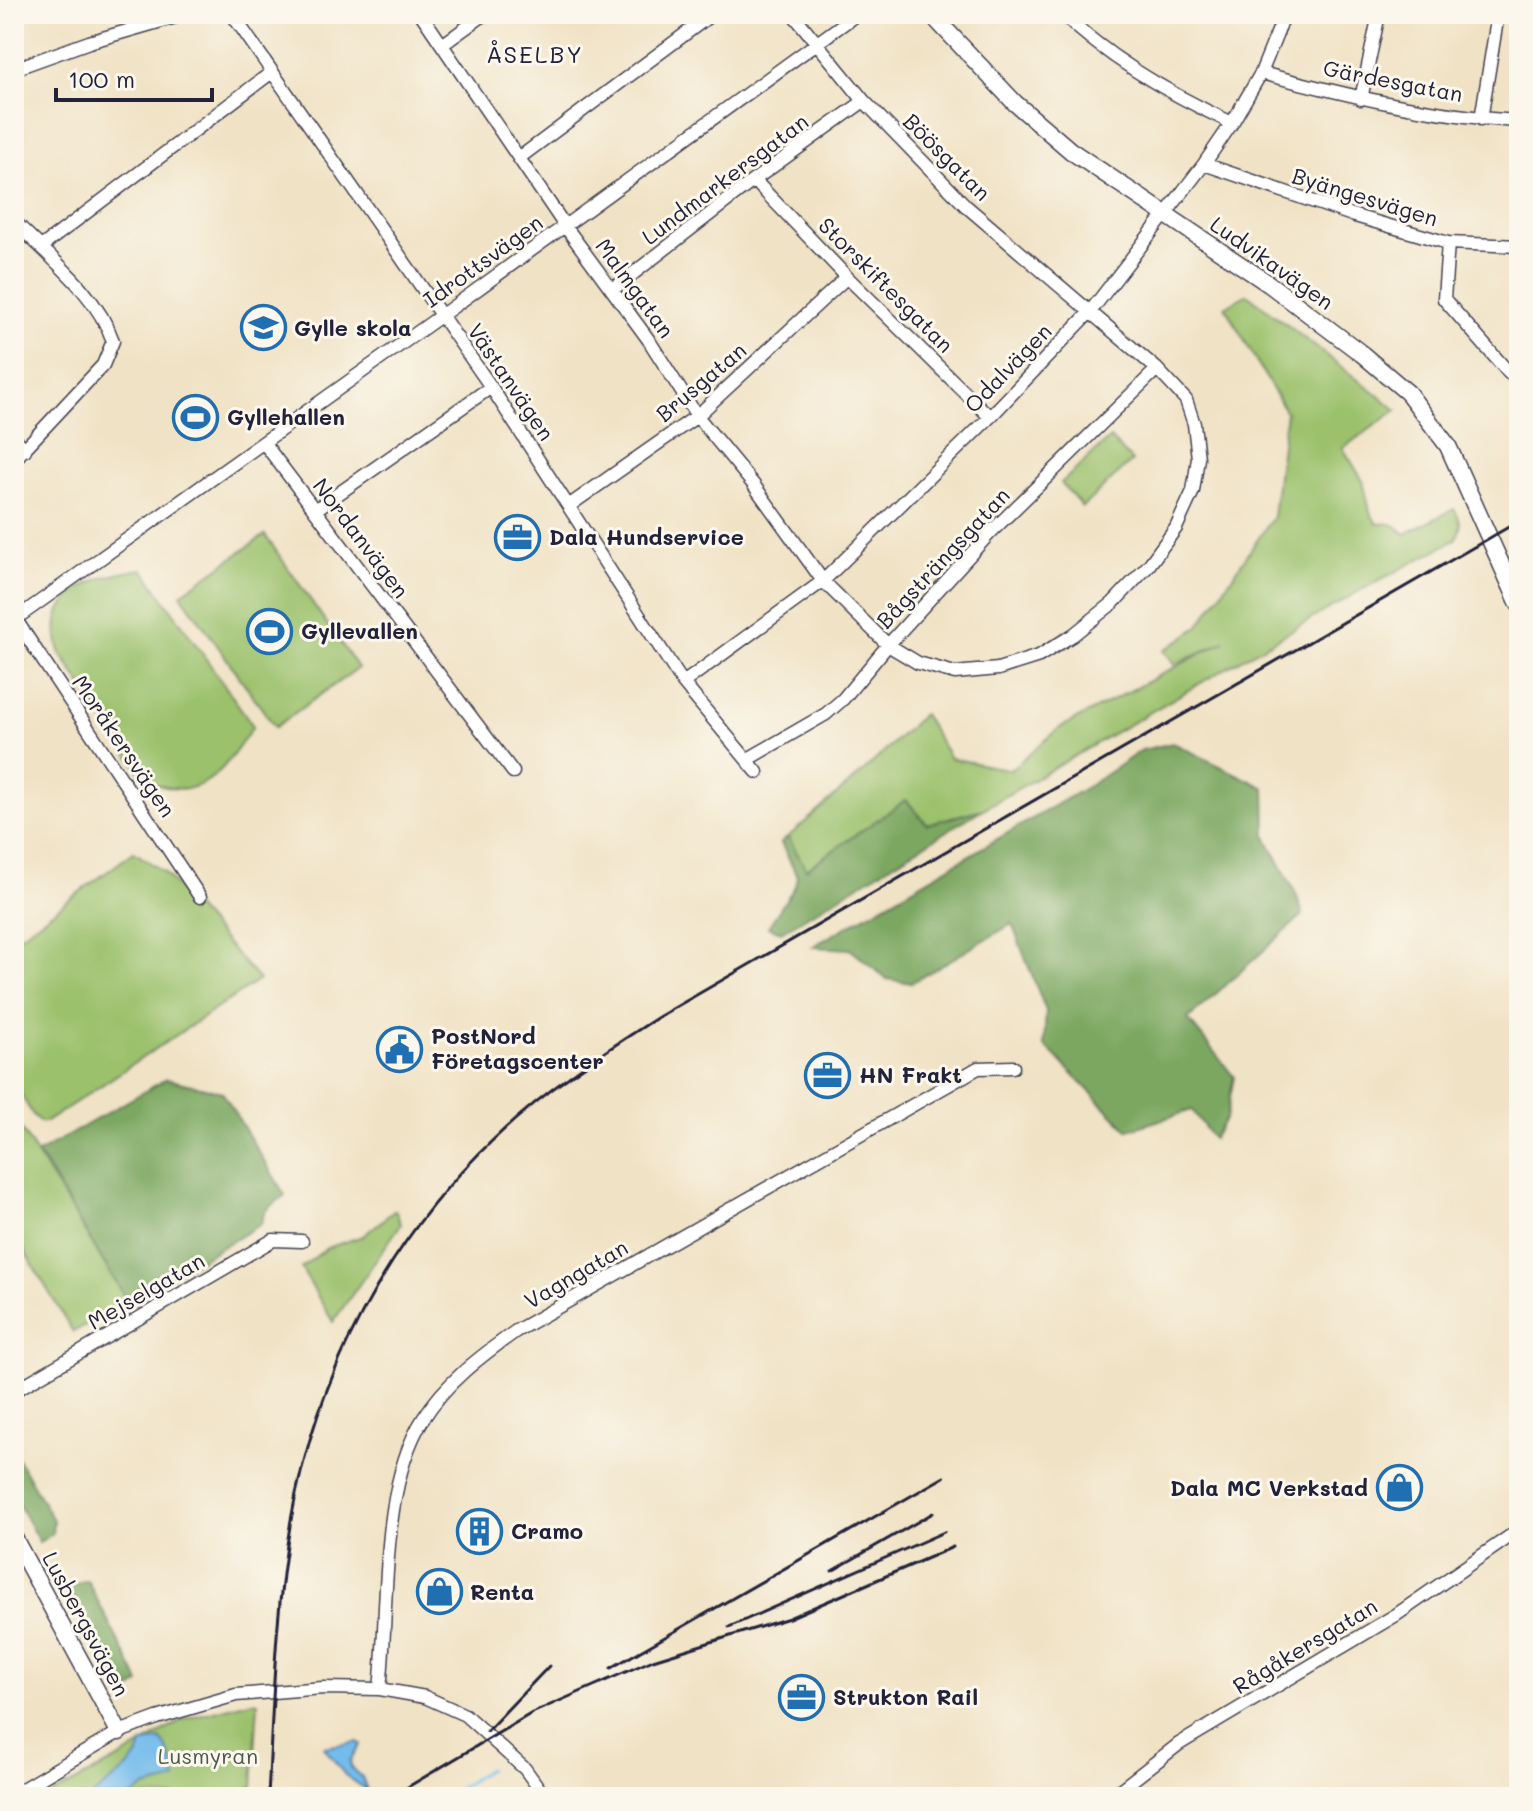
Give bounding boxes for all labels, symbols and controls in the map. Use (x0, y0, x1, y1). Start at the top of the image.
district label: ÅSELBY (486, 38, 584, 69)
scale bar (56, 52, 212, 102)
street label: Gärdesgatan (1321, 53, 1465, 108)
text: 100 m (68, 63, 135, 94)
street label: Lundmarkersgatan (636, 107, 814, 251)
street label: Böösgatan (897, 107, 997, 207)
street label: Byängesvägen (1289, 161, 1442, 232)
street label: Idrottsvägen (417, 207, 548, 314)
street label: Ludvikavägen (1205, 209, 1340, 316)
street label: Storskiftesgatan (813, 211, 960, 358)
street label: Malmgatan (589, 232, 681, 343)
school or university icon: Gylle skola (239, 304, 287, 352)
place label: Gylle skola (294, 313, 412, 342)
street label: Västanvägen (462, 317, 561, 446)
street label: Odalvägen (958, 317, 1058, 419)
street label: Brusgatan (649, 335, 752, 428)
sports icon: Gyllehallen (172, 393, 220, 441)
place label: Gyllehallen (227, 402, 345, 431)
street label: Nordanvägen (307, 472, 416, 604)
street label: Bågsträngsgatan (870, 481, 1016, 634)
office icon: Dala Hundservice (494, 513, 542, 561)
place label: Dala Hundservice (549, 522, 744, 551)
sports icon: Gyllevallen (246, 607, 294, 655)
place label: Gyllevallen (301, 616, 418, 645)
street label: Moråkersvägen (66, 669, 183, 822)
place label: PostNord Företagscenter (431, 1021, 604, 1075)
public building icon: PostNord Företagscenter (376, 1025, 424, 1073)
office icon: HN Frakt (804, 1051, 852, 1099)
place label: HN Frakt (859, 1060, 962, 1089)
street label: Vagngatan (519, 1232, 633, 1315)
street label: Mejselgatan (82, 1245, 209, 1336)
shop icon: Dala MC Verkstad (1375, 1464, 1423, 1512)
place label: Dala MC Verkstad (1170, 1473, 1368, 1502)
building icon: Cramo (456, 1507, 504, 1555)
place label: Cramo (511, 1516, 583, 1545)
street label: Lusbergsvägen (36, 1547, 137, 1701)
shop icon: Renta (415, 1568, 463, 1616)
place label: Renta (470, 1577, 534, 1606)
street label: Rågåkersgatan (1227, 1591, 1382, 1700)
office icon: Strukton Rail (778, 1673, 826, 1721)
place label: Strukton Rail (833, 1682, 978, 1711)
park label: Lusmyran (158, 1741, 258, 1770)

